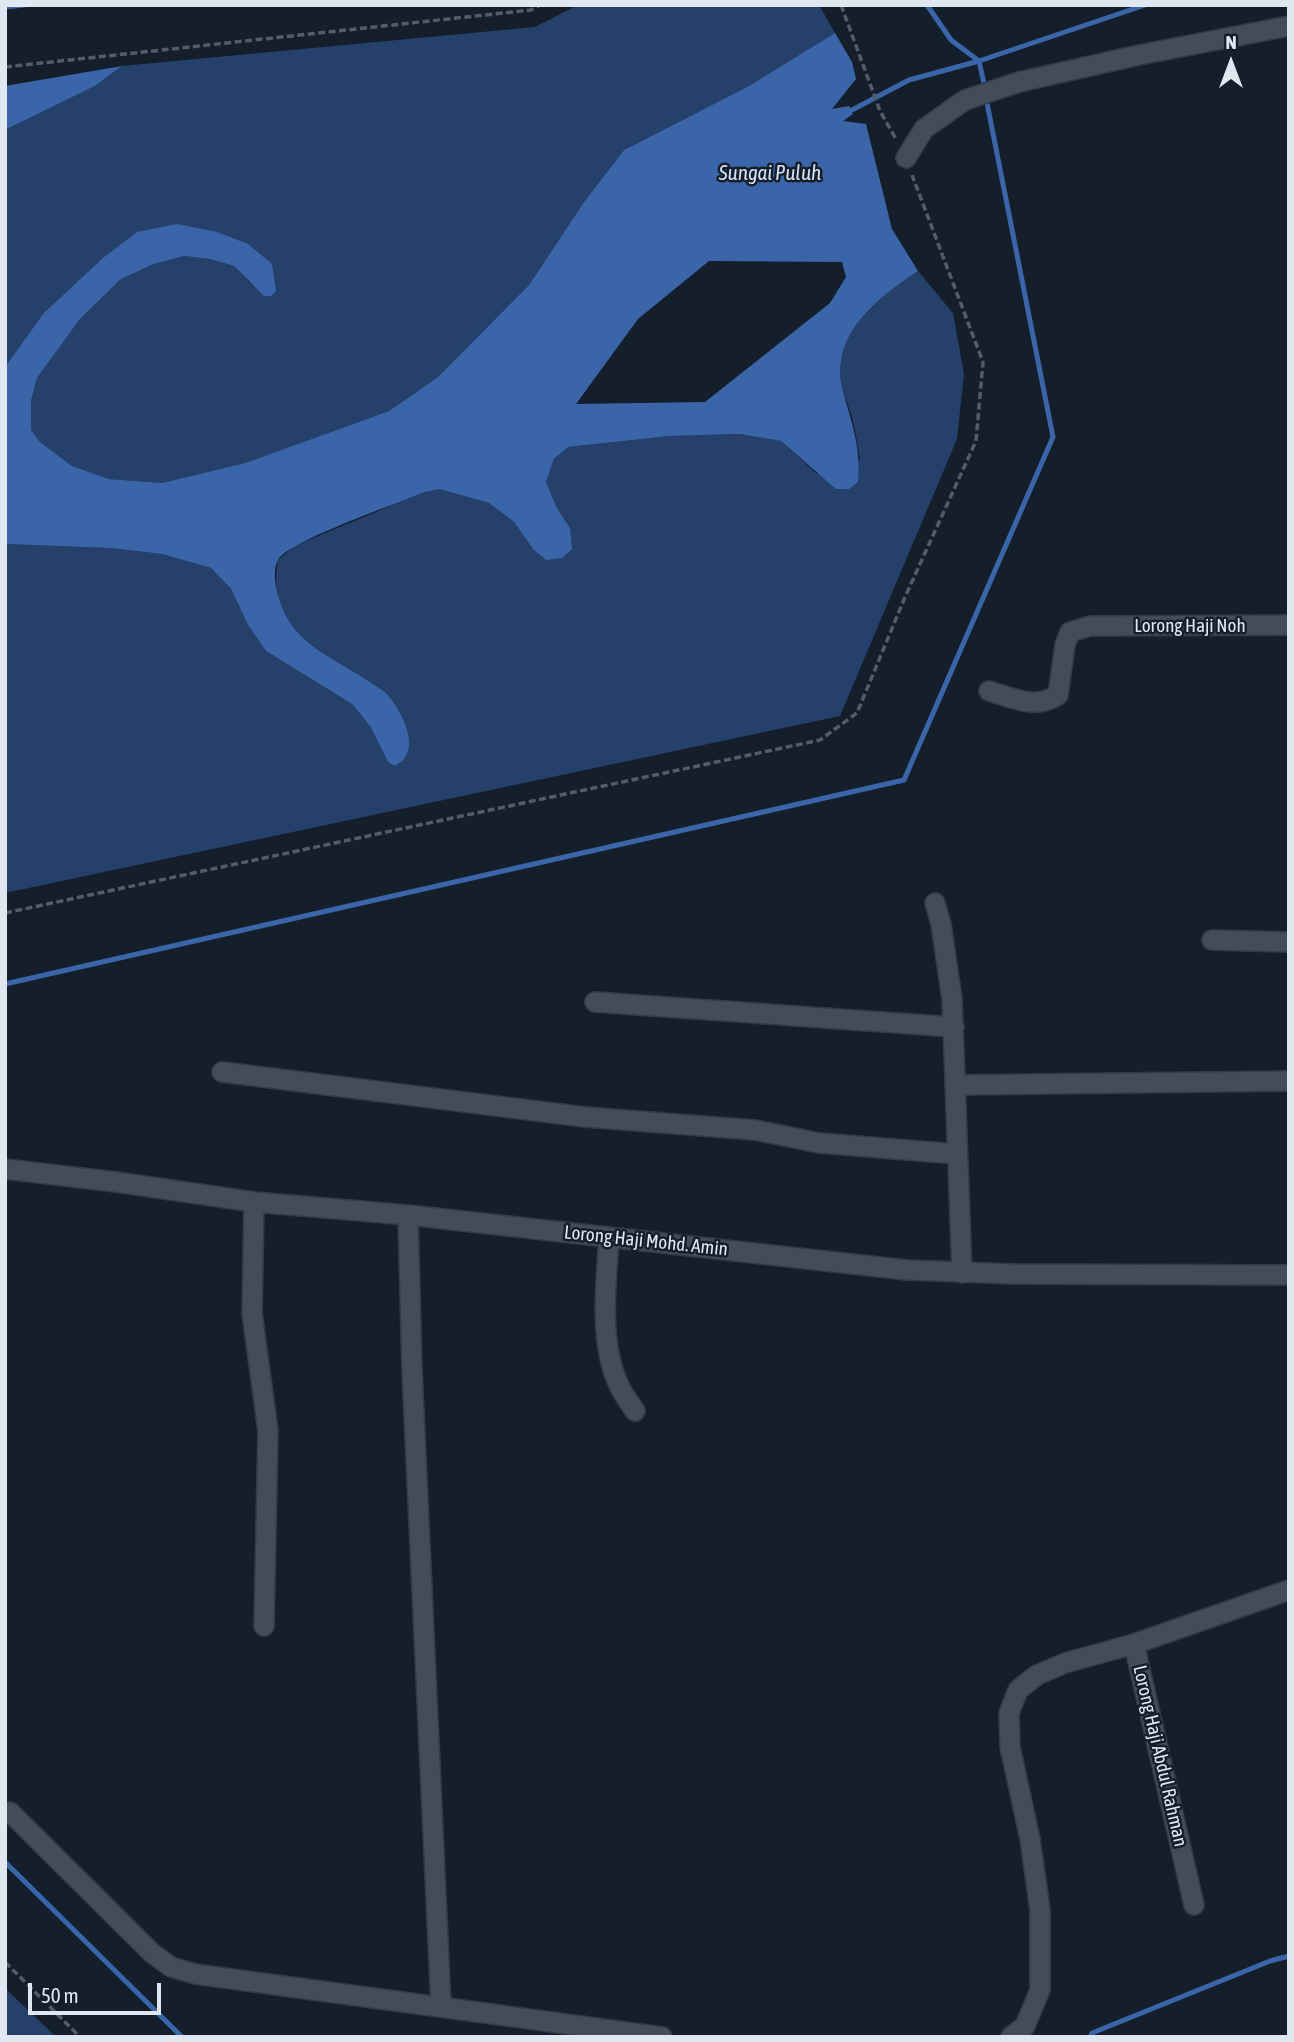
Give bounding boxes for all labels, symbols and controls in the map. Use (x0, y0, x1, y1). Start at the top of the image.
north arrow (1196, 28, 1266, 98)
text: N (1225, 31, 1237, 53)
water label: Sungai Puluh (719, 160, 821, 186)
street label: Lorong Haji Noh (1134, 615, 1246, 637)
street label: Lorong Haji Mohd. Amin (563, 1221, 729, 1261)
street label: Lorong Haji Abdul Rahman (1128, 1663, 1192, 1849)
scale bar (32, 1968, 164, 2012)
text: 50 m (41, 1983, 79, 2007)

